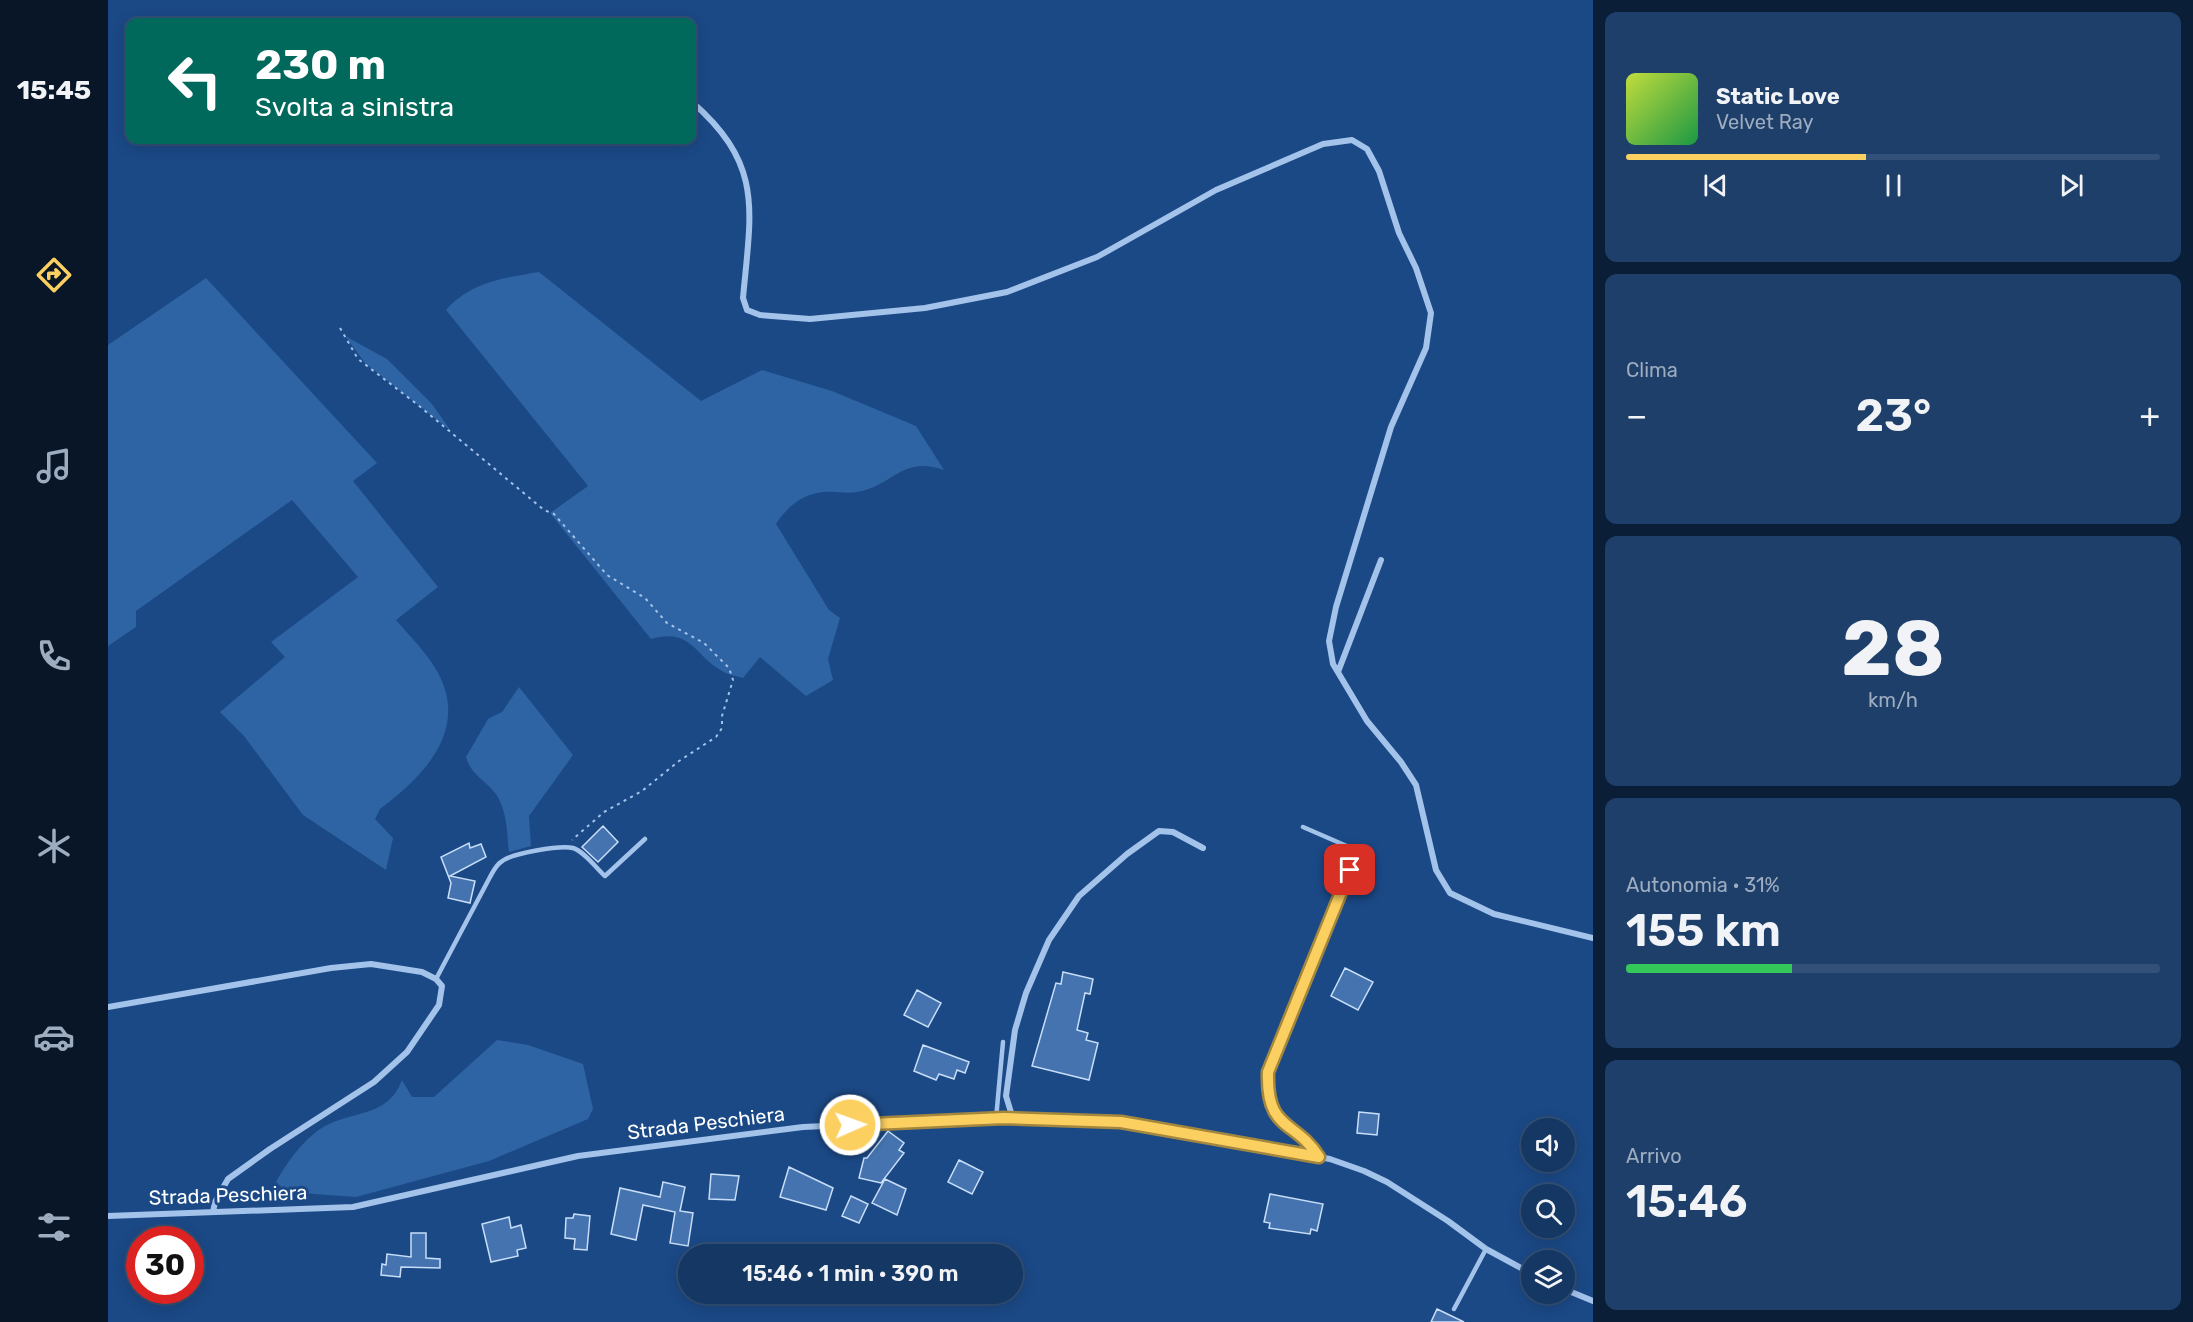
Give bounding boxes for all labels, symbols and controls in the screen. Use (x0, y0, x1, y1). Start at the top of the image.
text: 230 m (255, 40, 386, 90)
icon: left (156, 42, 234, 120)
text: 15:45 (17, 74, 91, 106)
text: Static Love (1716, 83, 1840, 110)
text: Svolta a sinistra (255, 91, 454, 123)
text: Velvet Ray (1716, 110, 1814, 134)
icon: previous (1699, 169, 1732, 202)
icon: pause (1877, 169, 1910, 202)
icon: next (2055, 169, 2088, 202)
icon: directions (33, 254, 75, 296)
text: Clima (1626, 358, 1678, 382)
text: 23° (1856, 389, 1931, 442)
text: − (1626, 396, 1647, 435)
text: + (2139, 396, 2160, 435)
icon: music (33, 445, 75, 487)
text: 28 (1841, 602, 1945, 695)
icon: phone (33, 635, 75, 677)
text: km/h (1868, 688, 1918, 712)
icon: climate (33, 825, 75, 867)
pin (1324, 844, 1375, 895)
icon: arrive (1333, 853, 1366, 886)
text: Autonomia · 31% (1626, 873, 1780, 897)
text: 155 km (1626, 904, 1781, 957)
icon: car (33, 1016, 75, 1058)
position arrow (818, 1093, 882, 1157)
street label: Strada Peschiera (626, 1101, 786, 1145)
map controls (1521, 1118, 1575, 1304)
button: sound (1521, 1118, 1575, 1172)
text: Arrivo (1626, 1144, 1682, 1168)
text: 15:46 (1626, 1175, 1747, 1228)
street label: Strada Peschiera (148, 1180, 308, 1210)
button: search (1521, 1184, 1575, 1238)
icon: filters (33, 1206, 75, 1248)
speed limit sign: 30 (126, 1226, 204, 1304)
button: layers (1521, 1250, 1575, 1304)
text: 15:46 · 1 min · 390 m (742, 1260, 959, 1287)

